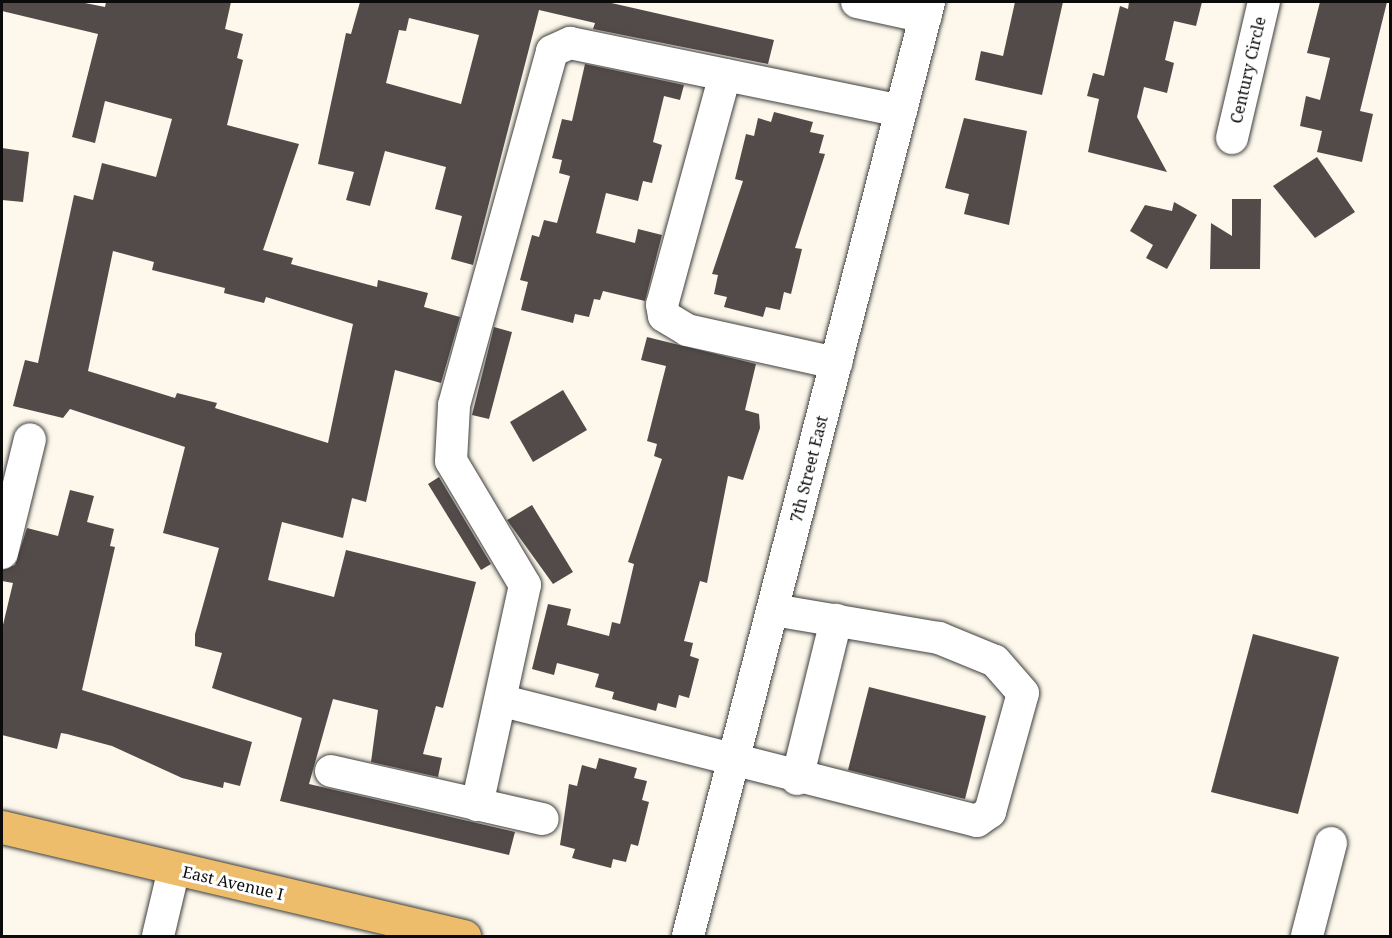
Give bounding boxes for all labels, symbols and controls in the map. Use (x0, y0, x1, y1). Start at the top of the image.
street label: Century Circle (1226, 15, 1270, 125)
street label: 7th Street East (786, 414, 832, 524)
street label: East Avenue I (181, 862, 285, 904)

